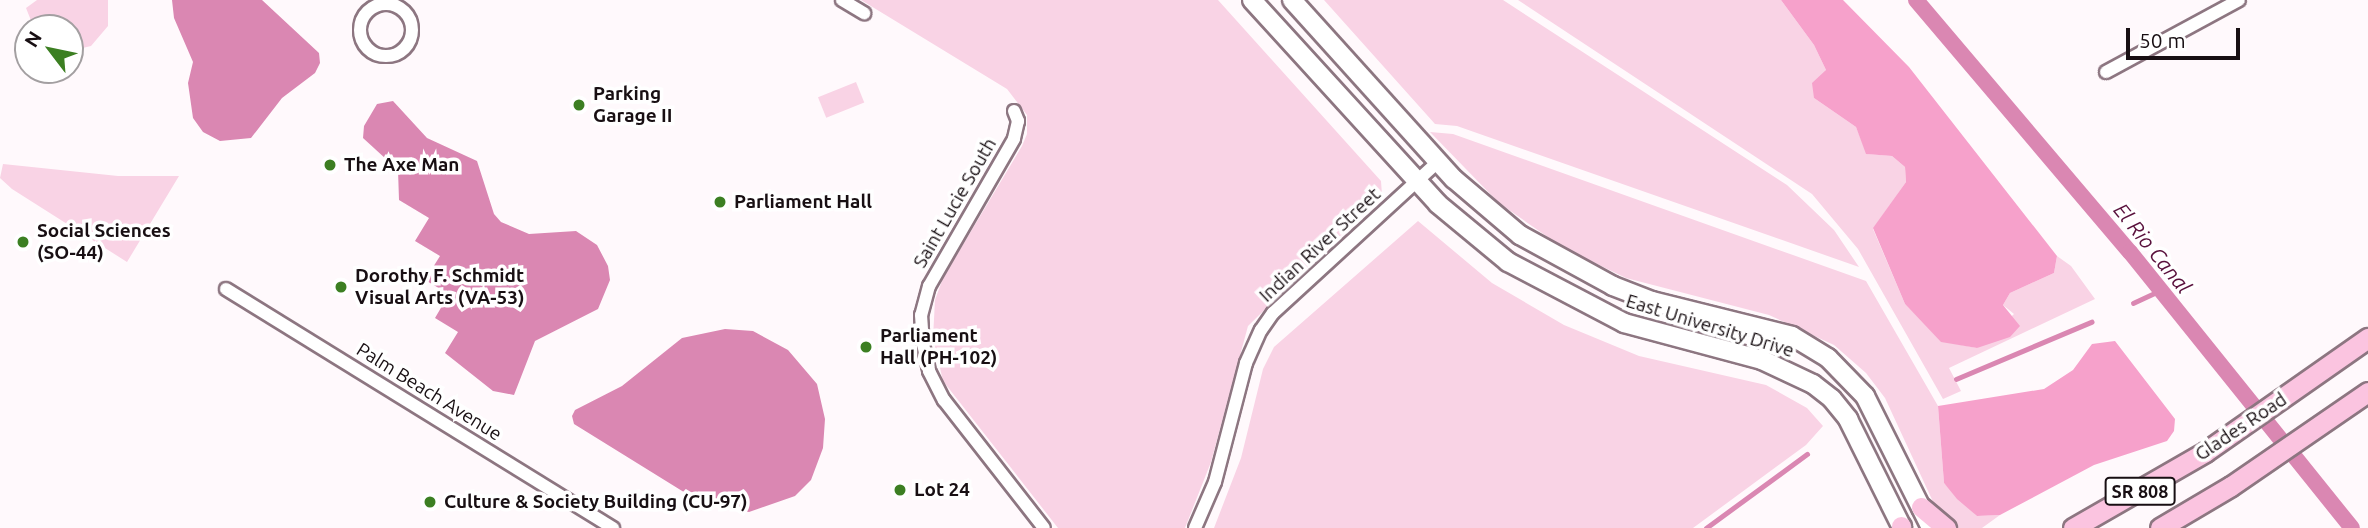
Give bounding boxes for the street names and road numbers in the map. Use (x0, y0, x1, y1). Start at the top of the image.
street label: Saint Lucie South (909, 134, 1001, 272)
street label: Indian River Street (1255, 183, 1385, 307)
street label: East University Drive (1623, 290, 1797, 362)
street label: Palm Beach Avenue (352, 338, 506, 446)
street label: Glades Road (2191, 388, 2291, 466)
road number: SR 808 (2103, 476, 2177, 505)

